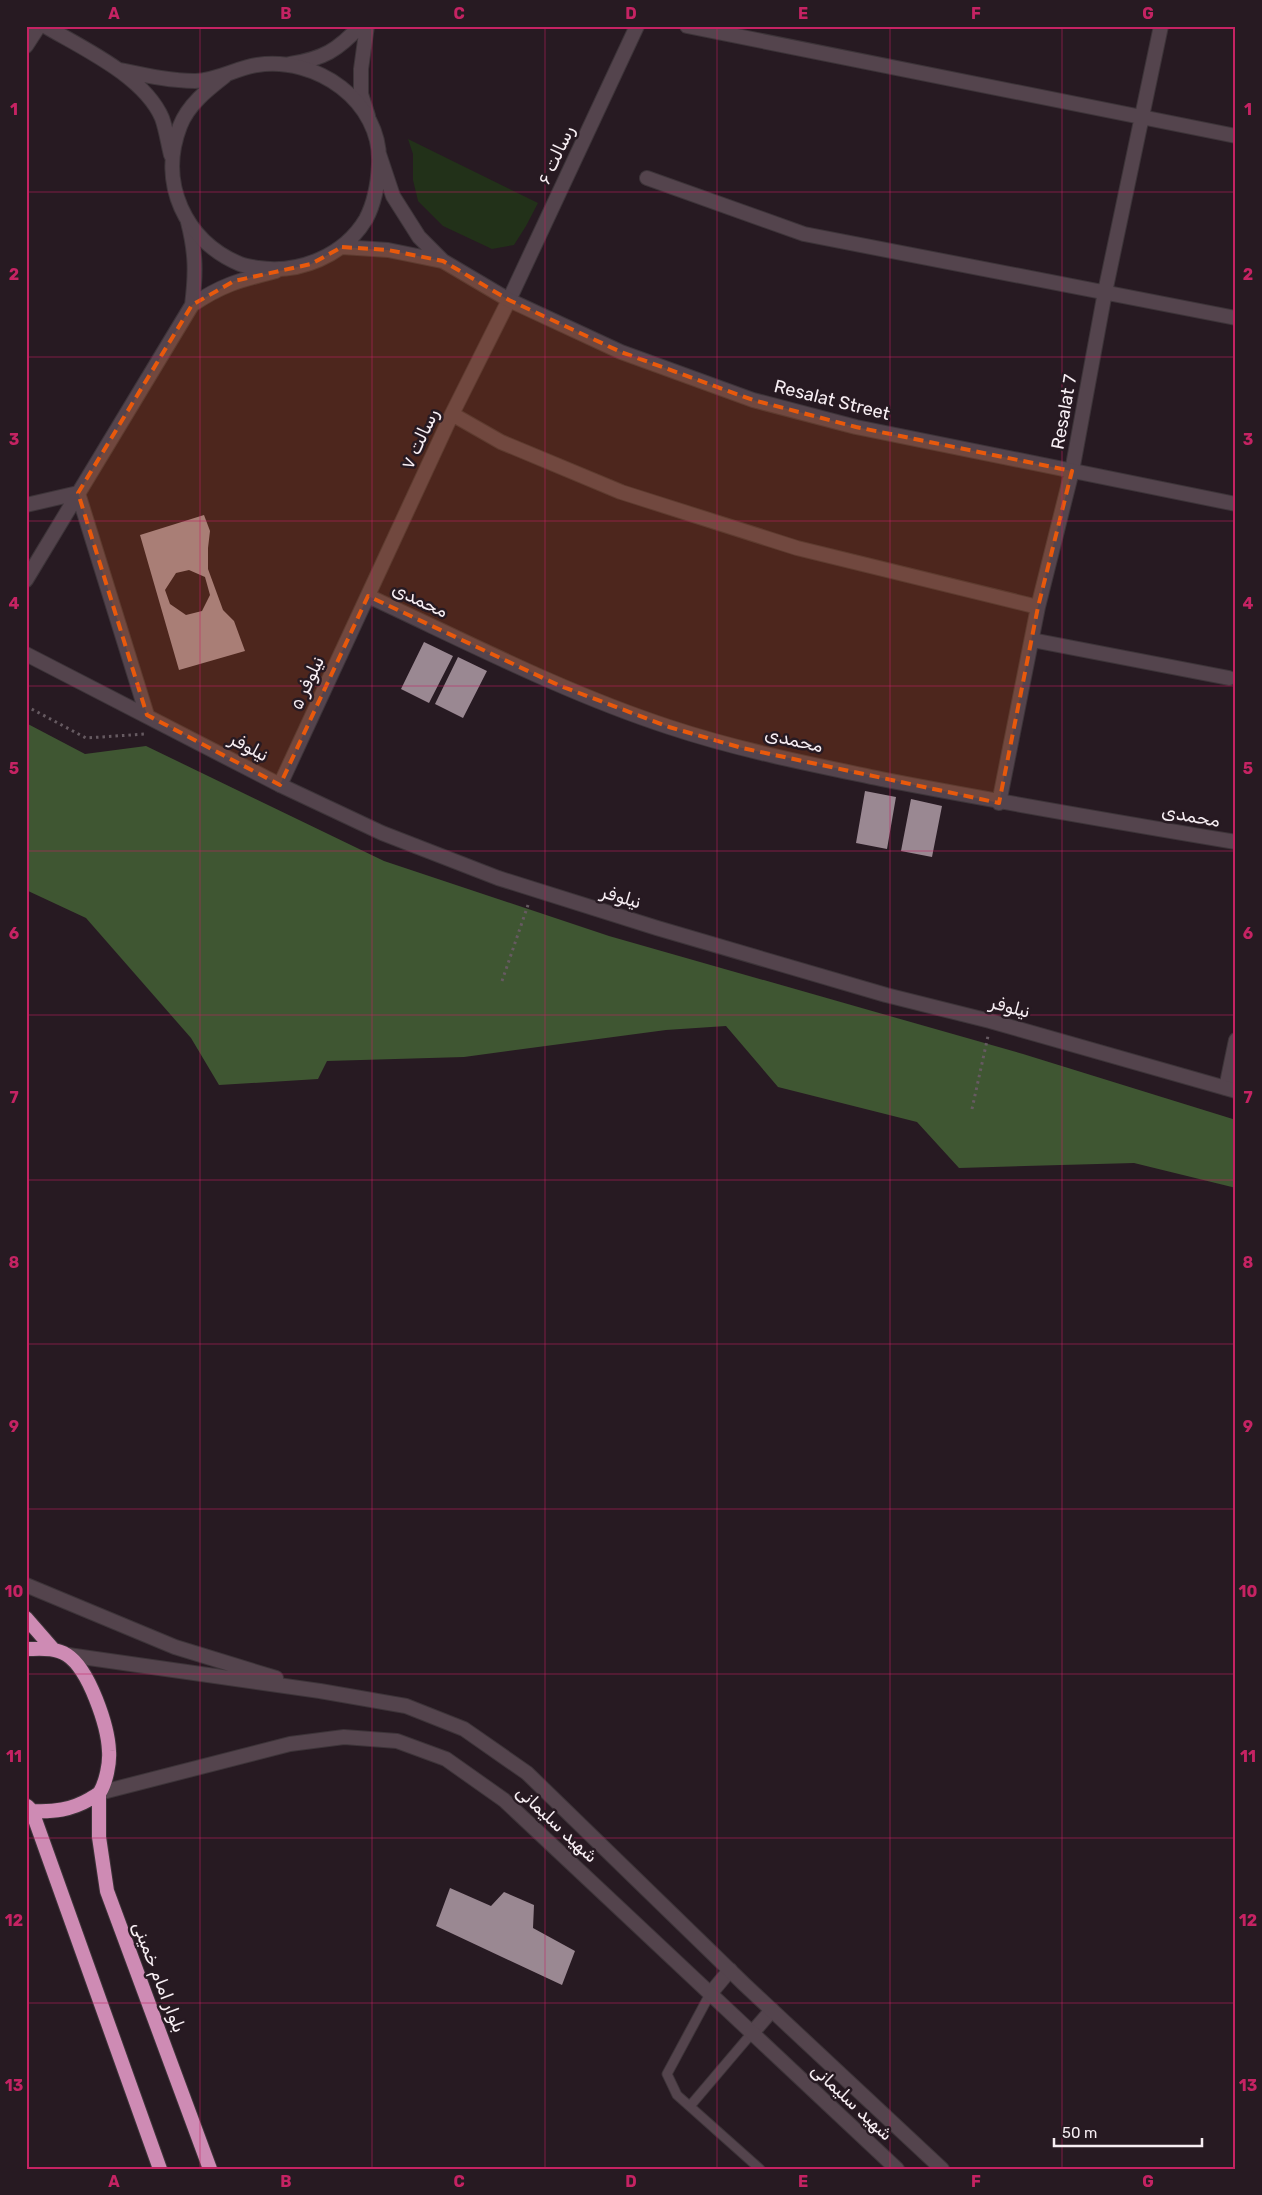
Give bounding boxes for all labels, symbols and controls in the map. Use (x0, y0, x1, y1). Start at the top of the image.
text: A (108, 4, 120, 23)
text: B (280, 4, 292, 23)
text: C (453, 4, 465, 23)
text: D (625, 4, 637, 23)
text: E (798, 4, 808, 23)
text: F (971, 4, 981, 23)
text: G (1142, 4, 1154, 23)
text: 1 (10, 100, 18, 119)
text: 1 (1244, 100, 1252, 119)
street label: رسالت ۶ (533, 122, 579, 188)
text: 2 (9, 265, 19, 284)
text: 2 (1243, 265, 1253, 284)
street label: Resalat 7 (1047, 373, 1081, 451)
street label: Resalat Street (772, 375, 892, 425)
street label: رسالت ۷ (396, 405, 444, 473)
text: 3 (9, 430, 19, 449)
text: 3 (1243, 430, 1253, 449)
street label: محمدی (389, 578, 452, 622)
text: 4 (9, 594, 20, 613)
text: 4 (1243, 594, 1254, 613)
street label: نیلوفر ۵ (285, 653, 329, 713)
street label: محمدی (763, 723, 825, 757)
street label: نیلوفر (225, 727, 272, 766)
text: 5 (9, 759, 19, 778)
text: 5 (1243, 759, 1253, 778)
street label: محمدی (1160, 800, 1222, 832)
street label: نیلوفر (597, 880, 644, 914)
text: 6 (9, 924, 19, 943)
text: 6 (1243, 924, 1253, 943)
street label: نیلوفر (986, 991, 1033, 1023)
text: 7 (9, 1088, 19, 1107)
text: 7 (1243, 1088, 1253, 1107)
text: 8 (9, 1253, 20, 1272)
text: 8 (1243, 1253, 1254, 1272)
text: 9 (9, 1417, 19, 1436)
text: 9 (1243, 1417, 1253, 1436)
text: 10 (5, 1582, 24, 1601)
text: 10 (1239, 1582, 1258, 1601)
text: 11 (6, 1747, 22, 1766)
text: 11 (1240, 1747, 1256, 1766)
street label: شهید سلیمانی (512, 1781, 602, 1867)
text: 12 (5, 1911, 23, 1930)
text: 12 (1239, 1911, 1257, 1930)
street label: بلوار امام خمینی (128, 1918, 190, 2036)
street label: شهید سلیمانی (807, 2059, 897, 2145)
text: 13 (5, 2076, 23, 2095)
text: 13 (1239, 2076, 1257, 2095)
scale bar (1054, 2115, 1202, 2147)
text: 50 m (1062, 2124, 1097, 2142)
text: A (108, 2172, 120, 2191)
text: B (280, 2172, 292, 2191)
text: C (453, 2172, 465, 2191)
text: D (625, 2172, 637, 2191)
text: E (798, 2172, 808, 2191)
text: F (971, 2172, 981, 2191)
text: G (1142, 2172, 1154, 2191)

